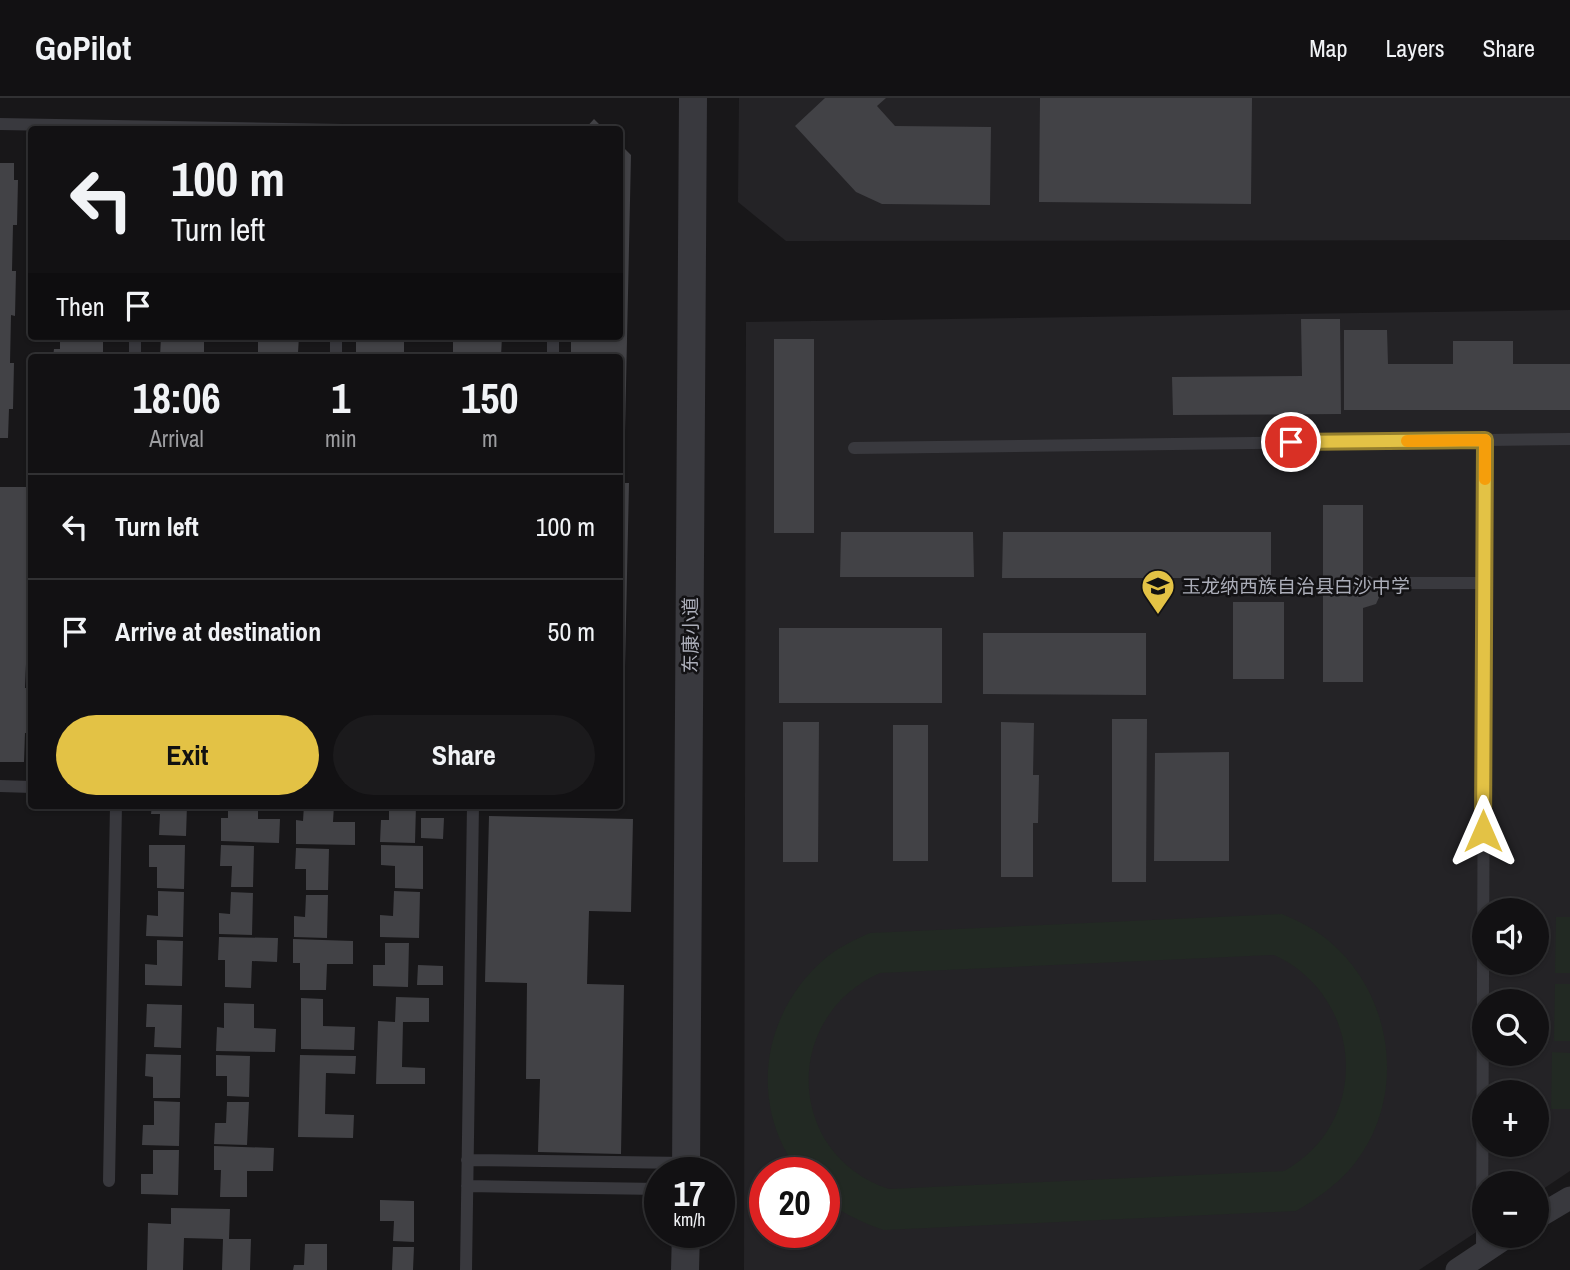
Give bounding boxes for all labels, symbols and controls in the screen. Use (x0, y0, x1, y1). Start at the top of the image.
text: GoPilot (35, 26, 131, 70)
text: Map (1309, 32, 1347, 64)
text: Layers (1385, 32, 1444, 64)
text: Share (1482, 32, 1535, 64)
text: 100 m (171, 145, 285, 211)
icon: left (56, 154, 147, 245)
text: Turn left (171, 208, 265, 251)
icon: arrive (119, 287, 157, 325)
text: Then (56, 289, 105, 324)
text: 18:06 (133, 370, 221, 426)
text: 1 (331, 370, 350, 426)
text: 150 (461, 370, 519, 426)
pin (1261, 412, 1321, 472)
text: Arrival (149, 423, 204, 454)
text: min (325, 423, 357, 454)
text: m (482, 423, 498, 454)
icon: arrive (1272, 423, 1310, 461)
icon: left (56, 508, 94, 546)
text: Turn left (115, 509, 199, 544)
text: 100 m (536, 509, 595, 544)
school or university icon: 玉龙纳西族自治县白沙中学 (1139, 567, 1177, 616)
place label: 玉龙纳西族自治县白沙中学 (1182, 573, 1410, 599)
street label: 东康小道 (677, 597, 703, 673)
icon: arrive (56, 613, 94, 651)
text: Arrive at destination (115, 614, 321, 649)
text: 50 m (548, 614, 595, 649)
button: Exit (56, 715, 319, 795)
button: Share (333, 715, 595, 795)
position arrow (1446, 794, 1520, 868)
map controls (1472, 898, 1549, 1248)
button: sound (1472, 898, 1549, 975)
button: search (1472, 989, 1549, 1066)
button: + (1472, 1080, 1549, 1157)
speed limit sign: 20 (749, 1157, 840, 1248)
text: 17 (674, 1170, 705, 1217)
button: − (1472, 1171, 1549, 1248)
text: km/h (674, 1207, 706, 1232)

